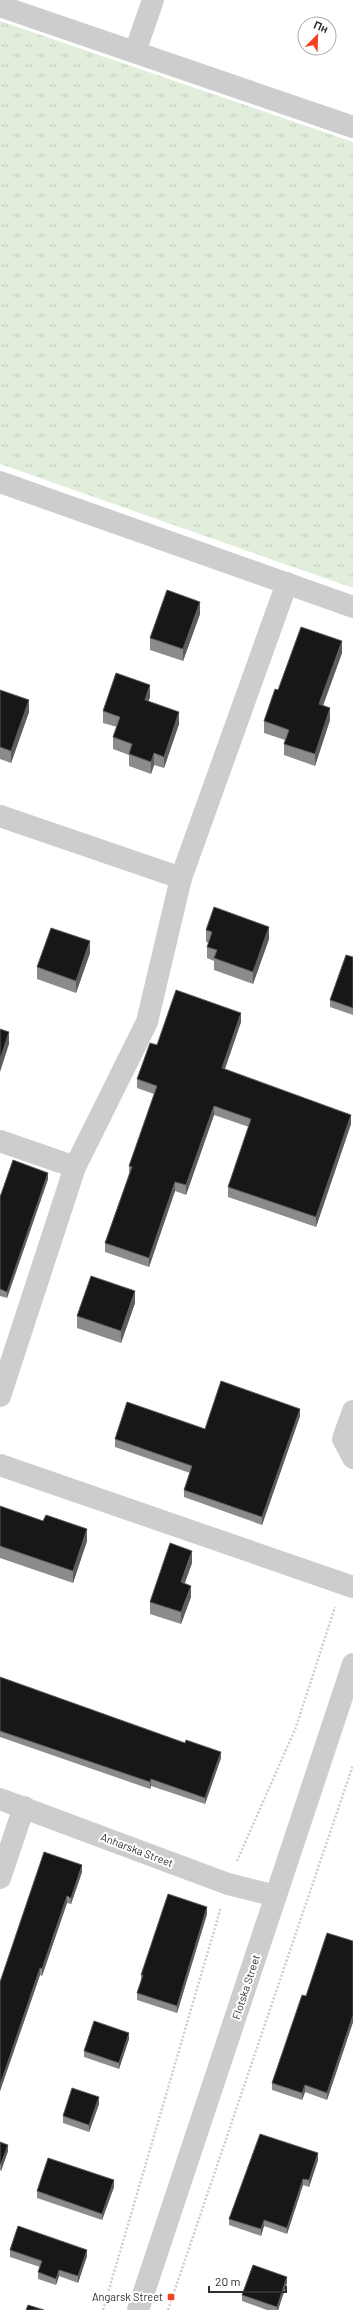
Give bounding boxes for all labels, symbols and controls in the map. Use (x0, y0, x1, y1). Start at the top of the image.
north arrow (297, 16, 337, 56)
text: Пн (312, 18, 330, 35)
street label: Anharska Street (99, 1830, 175, 1869)
street label: Flotska Street (229, 1953, 262, 2021)
scale bar (209, 2268, 286, 2294)
text: 20 m (215, 2274, 241, 2288)
place label: Angarsk Street (92, 2290, 163, 2303)
marker: Angarsk Street (166, 2292, 176, 2302)

